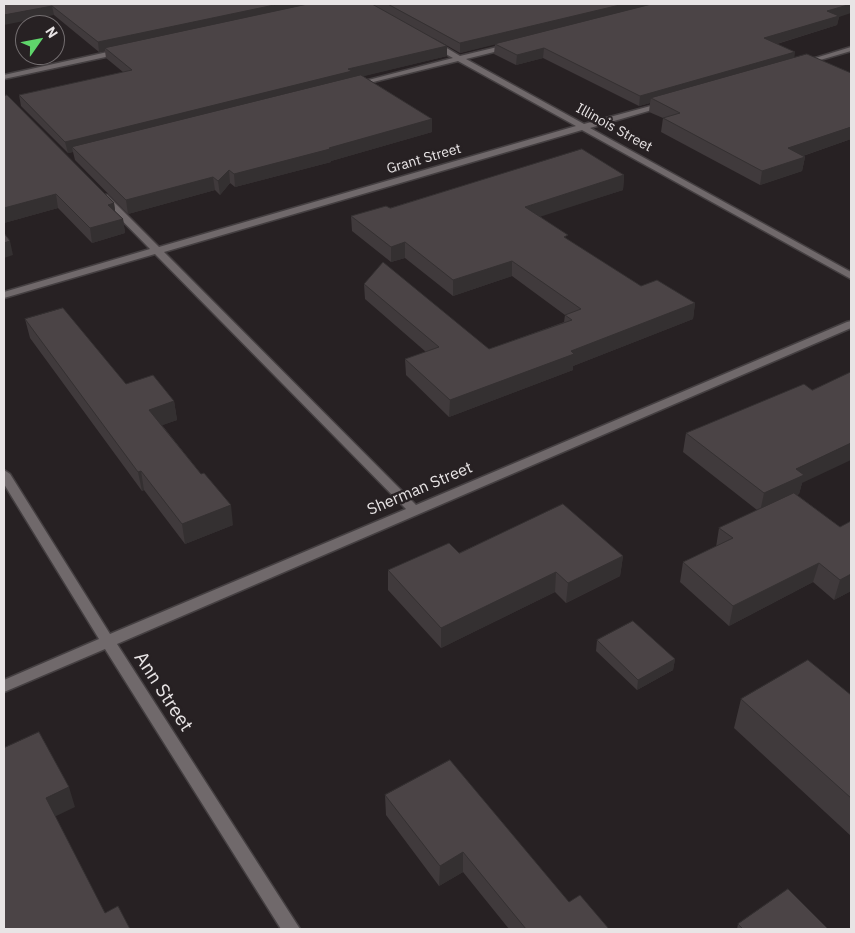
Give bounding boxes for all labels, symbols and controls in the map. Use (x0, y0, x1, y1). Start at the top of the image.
north arrow (15, 15, 65, 65)
text: N (41, 23, 62, 42)
street label: Illinois Street (573, 100, 655, 156)
street label: Grant Street (385, 140, 463, 178)
street label: Sherman Street (365, 458, 475, 520)
street label: Ann Street (129, 648, 197, 736)

